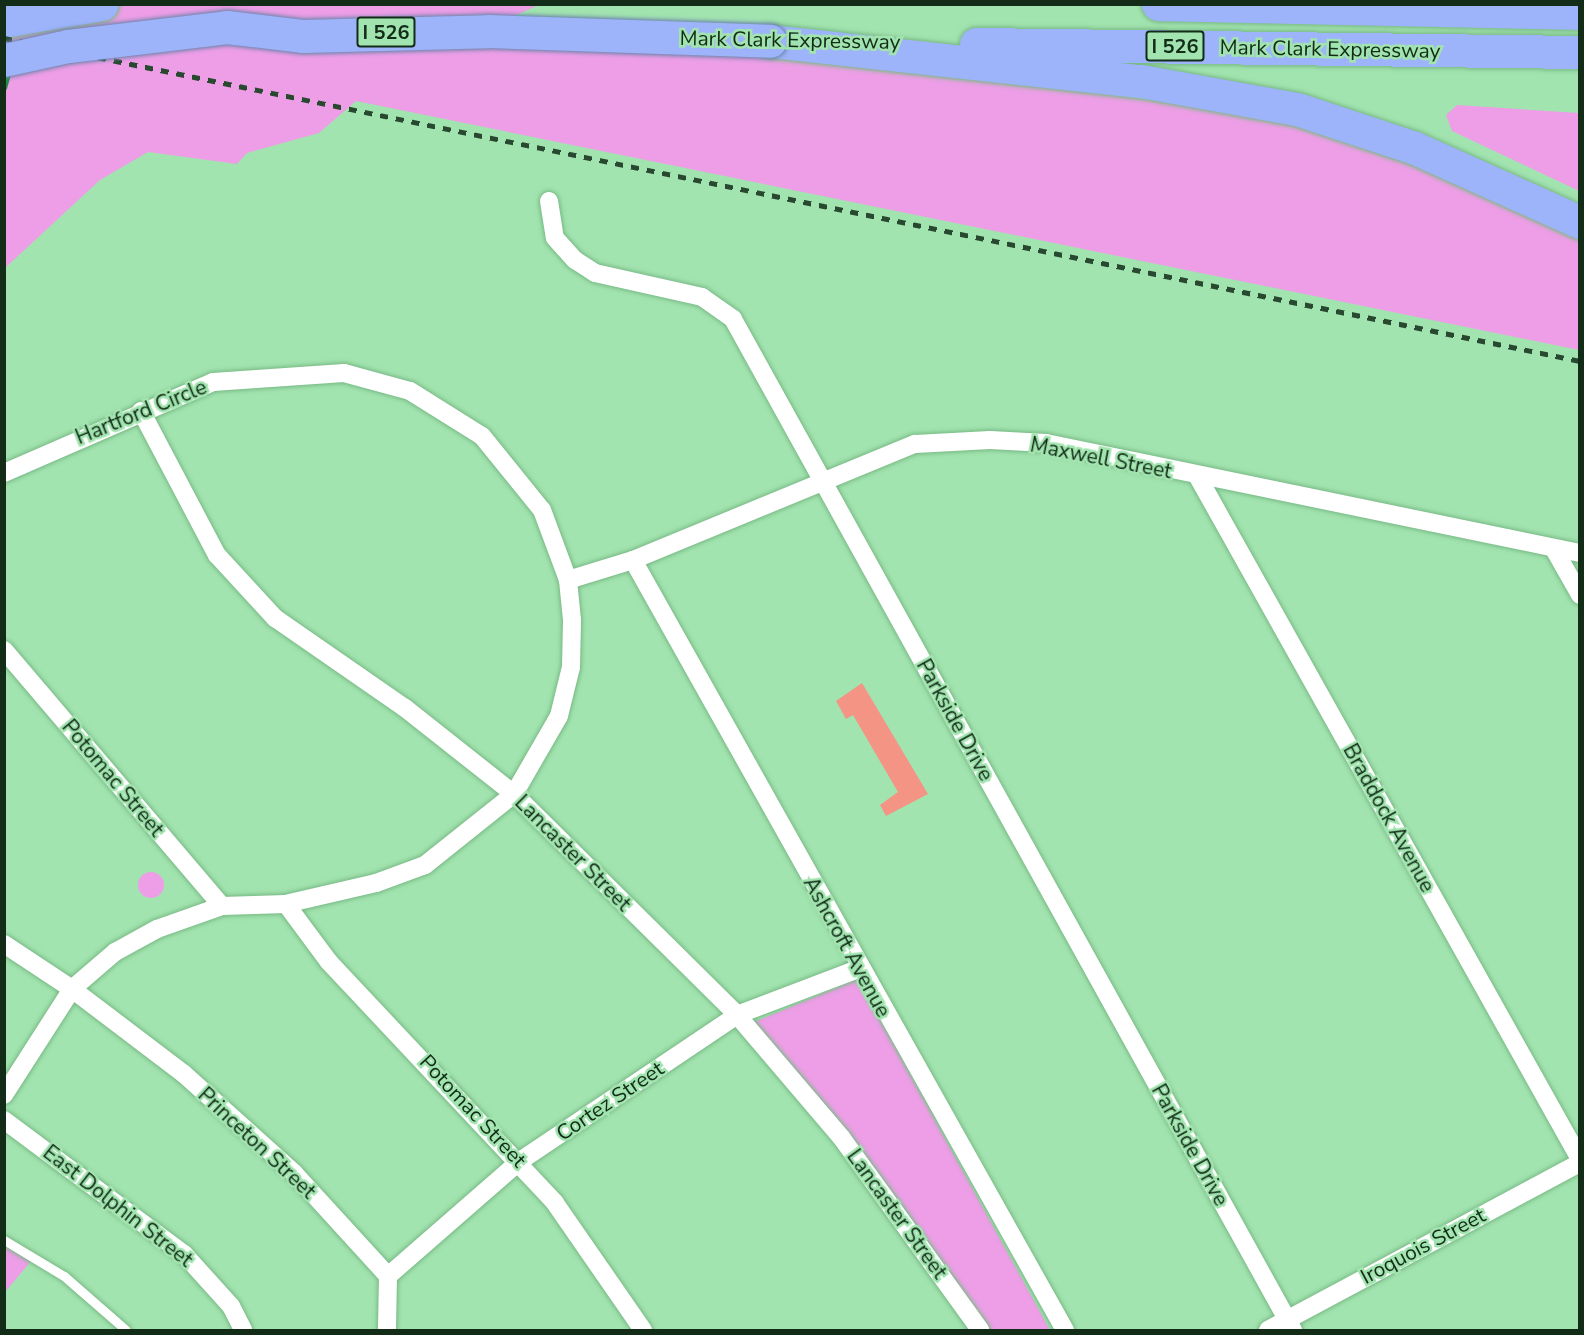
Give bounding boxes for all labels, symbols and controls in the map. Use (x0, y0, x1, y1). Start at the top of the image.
road number: I 526 (356, 15, 416, 49)
street label: Mark Clark Expressway (679, 25, 901, 55)
road number: I 526 (1145, 29, 1205, 63)
street label: Mark Clark Expressway (1219, 34, 1441, 64)
street label: Hartford Circle (72, 374, 210, 450)
street label: Maxwell Street (1028, 432, 1174, 484)
street label: Parkside Drive (911, 655, 999, 785)
street label: Potomac Street (57, 714, 169, 842)
street label: Braddock Avenue (1338, 739, 1440, 897)
street label: Lancaster Street (510, 790, 636, 916)
street label: Ashcroft Avenue (798, 872, 896, 1022)
street label: Potomac Street (414, 1049, 532, 1173)
street label: Cortez Street (552, 1056, 668, 1146)
street label: Parkside Drive (1146, 1080, 1234, 1210)
street label: Princeton Street (193, 1082, 321, 1204)
street label: East Dolphin Street (38, 1140, 198, 1272)
street label: Lancaster Street (842, 1144, 952, 1284)
street label: Iroquois Street (1356, 1203, 1490, 1289)

